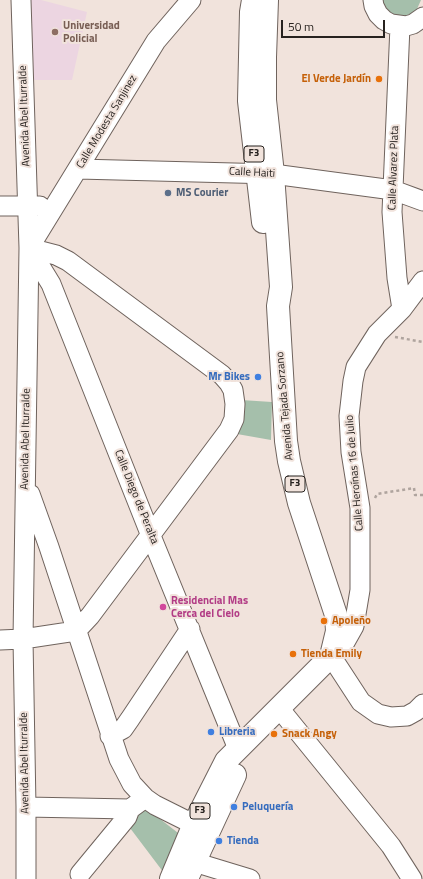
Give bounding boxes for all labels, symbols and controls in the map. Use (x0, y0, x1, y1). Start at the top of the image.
scale bar (283, 12, 387, 38)
text: 50 m (288, 17, 314, 36)
place label: Universidad Policial (63, 19, 120, 45)
marker: Universidad Policial (50, 27, 60, 37)
street label: Avenida Abel Iturralde (17, 65, 33, 167)
place label: El Verde Jardín (301, 72, 371, 86)
street label: Calle Modesta Sanjinez (74, 73, 140, 171)
marker: El Verde Jardín (374, 74, 384, 84)
street label: Calle Alvarez Plata (386, 125, 402, 211)
road number: F3 (244, 146, 264, 162)
street label: Calle Haiti (229, 165, 275, 181)
place label: MS Courier (176, 186, 228, 200)
marker: MS Courier (163, 188, 173, 198)
street label: Avenida Tejada Sorzano (274, 351, 296, 461)
place label: Mr Bikes (208, 370, 250, 384)
marker: Mr Bikes (253, 372, 263, 382)
street label: Avenida Abel Iturralde (19, 388, 33, 490)
street label: Calle Heroínas 16 de Julio (343, 414, 367, 532)
street label: Calle Diego de Peralta (111, 448, 161, 546)
road number: F3 (285, 476, 305, 492)
place label: Residencial Mas Cerca del Cielo (171, 594, 248, 620)
marker: Residencial Mas Cerca del Cielo (158, 602, 168, 612)
place label: Apoleño (332, 614, 371, 628)
marker: Apoleño (319, 616, 329, 626)
place label: Tienda Emily (301, 647, 362, 661)
marker: Tienda Emily (288, 649, 298, 659)
street label: Avenida Abel Iturralde (18, 712, 32, 814)
place label: Libreria (219, 725, 255, 739)
marker: Libreria (206, 727, 216, 737)
place label: Snack Angy (282, 727, 337, 741)
marker: Snack Angy (269, 729, 279, 739)
place label: Peluquería (242, 800, 293, 814)
marker: Peluquería (229, 802, 239, 812)
road number: F3 (190, 803, 210, 819)
place label: Tienda (227, 834, 259, 848)
marker: Tienda (214, 836, 224, 846)

